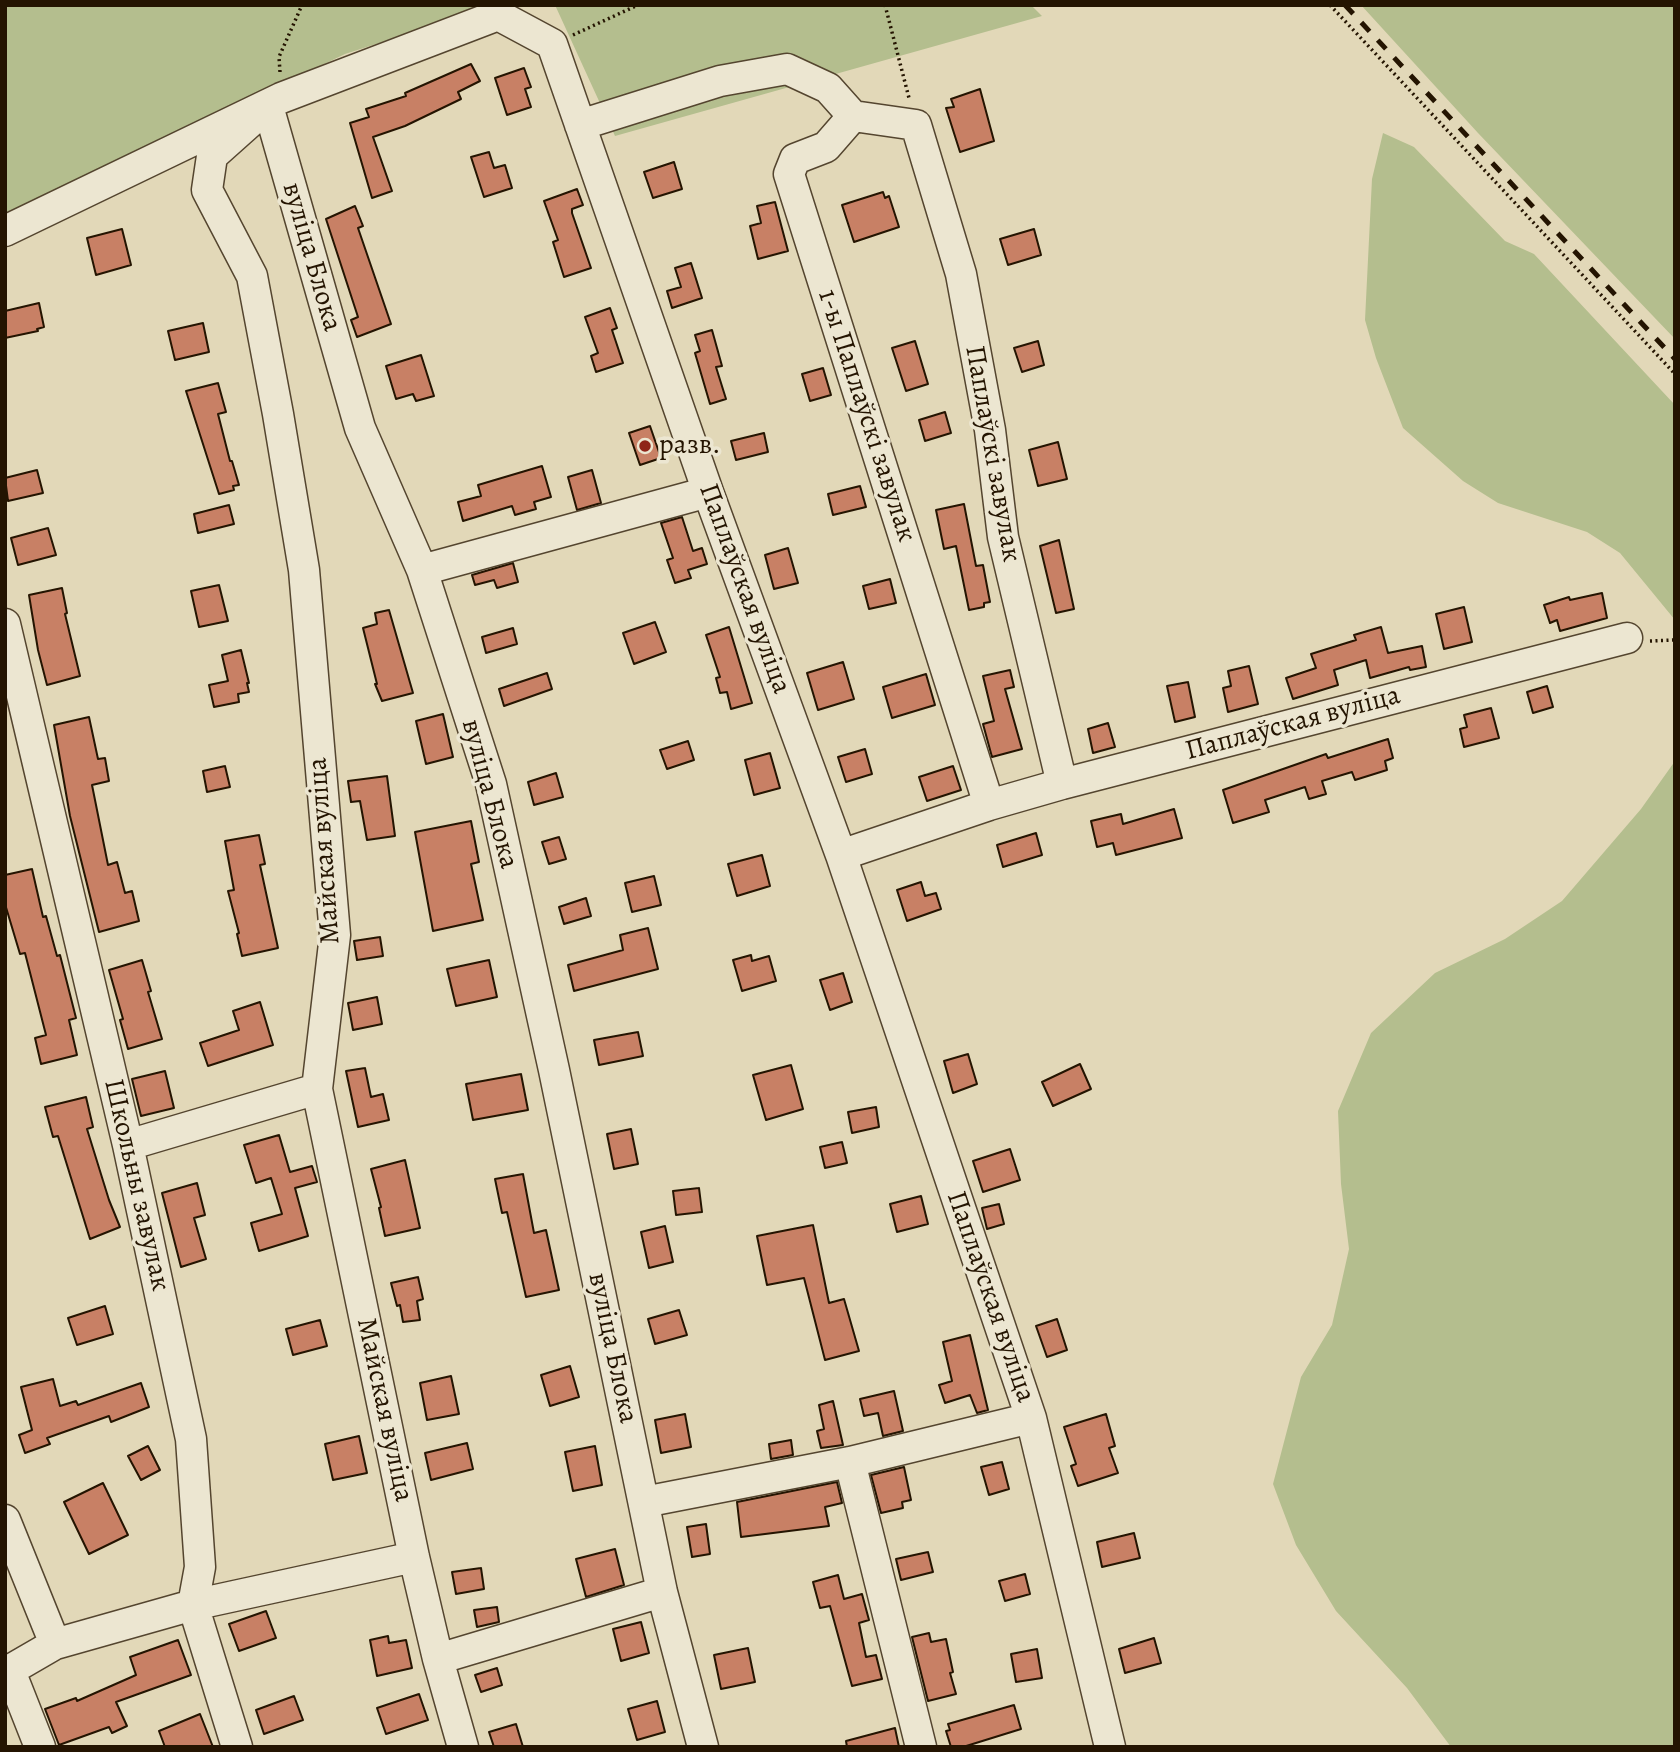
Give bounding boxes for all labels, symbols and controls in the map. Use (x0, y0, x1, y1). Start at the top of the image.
street label: вуліца Блока (274, 179, 348, 335)
street label: 1-ы Паплаўскі завулак (809, 286, 923, 546)
street label: Паплаўскі завулак (956, 343, 1028, 565)
place label: разв. (659, 429, 720, 463)
marker: разв. (637, 438, 653, 454)
street label: Паплаўская вуліца (690, 479, 798, 699)
street label: Паплаўская вуліца (1182, 679, 1404, 769)
street label: вуліца Блока (453, 716, 525, 872)
street label: Майская вуліца (302, 757, 348, 945)
street label: Школьны завулак (95, 1076, 177, 1294)
street label: Паплаўская вуліца (938, 1187, 1042, 1407)
street label: вуліца Блока (580, 1269, 644, 1427)
street label: Майская вуліца (348, 1315, 420, 1505)

